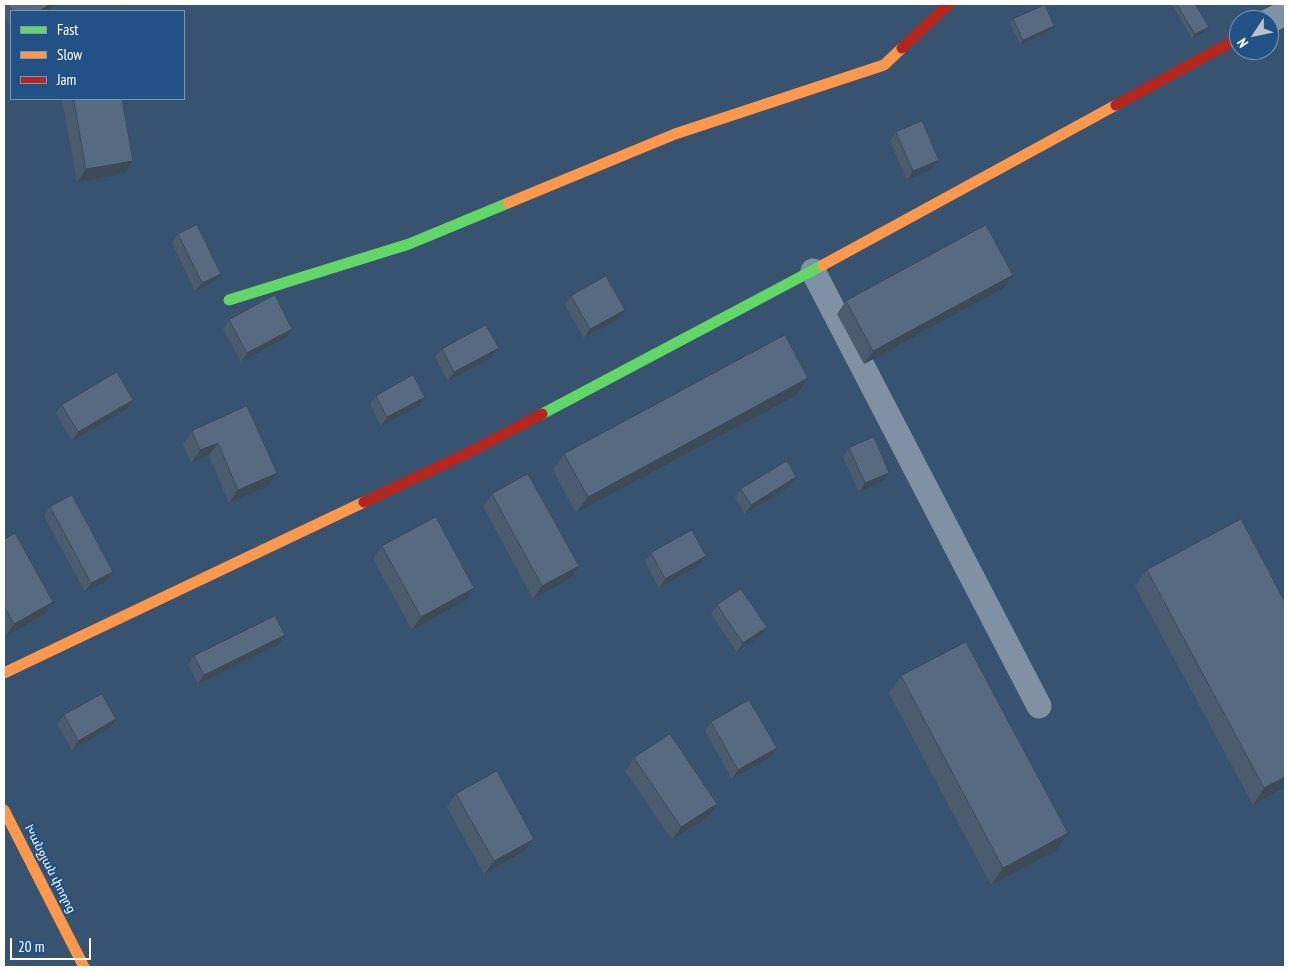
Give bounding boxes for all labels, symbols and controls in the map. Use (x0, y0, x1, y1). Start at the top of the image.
legend (10, 10, 185, 100)
north arrow (1229, 10, 1279, 60)
text: Fast (57, 20, 78, 39)
text: N (1233, 35, 1252, 51)
text: Slow (57, 45, 82, 64)
text: Jam (57, 70, 76, 89)
street label: Խանջյան փողոց (21, 822, 79, 916)
scale bar (12, 928, 94, 960)
text: 20 m (18, 937, 44, 956)

